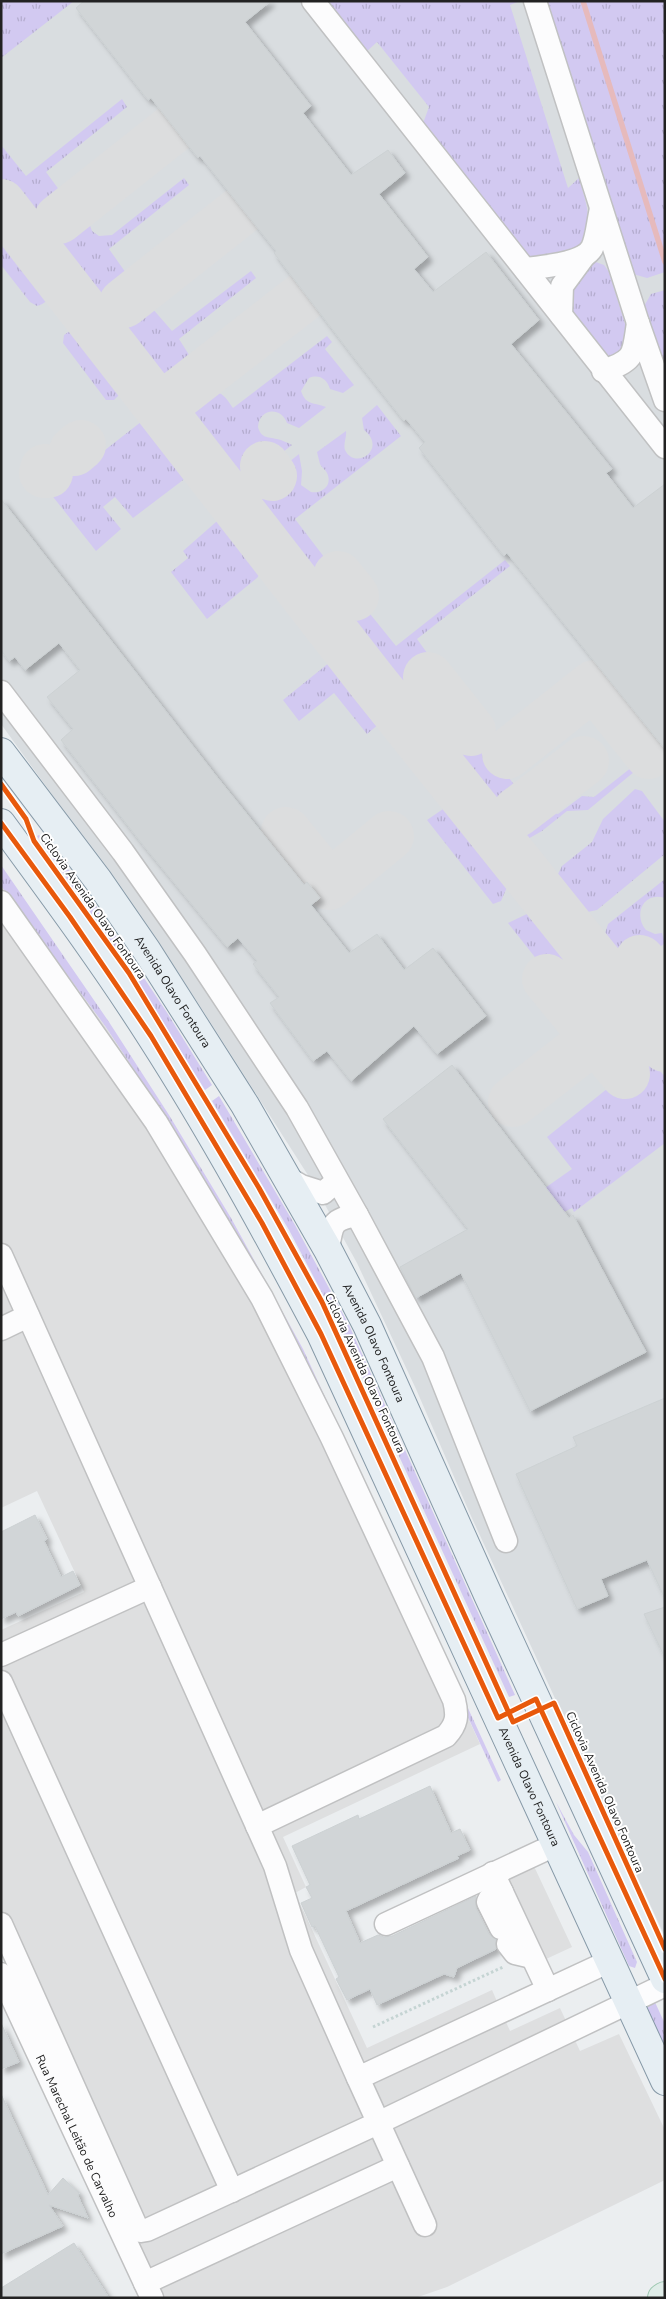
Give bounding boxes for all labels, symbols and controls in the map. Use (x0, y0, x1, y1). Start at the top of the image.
street label: Ciclovia Avenida Olavo Fontoura (36, 830, 150, 982)
street label: Avenida Olavo Fontoura (131, 933, 214, 1051)
street label: Avenida Olavo Fontoura (339, 1280, 409, 1405)
street label: Ciclovia Avenida Olavo Fontoura (321, 1290, 409, 1456)
street label: Ciclovia Avenida Olavo Fontoura (562, 1709, 648, 1875)
street label: Avenida Olavo Fontoura (495, 1724, 564, 1849)
street label: Rua Marechal Leitão de Carvalho (32, 2052, 122, 2221)

